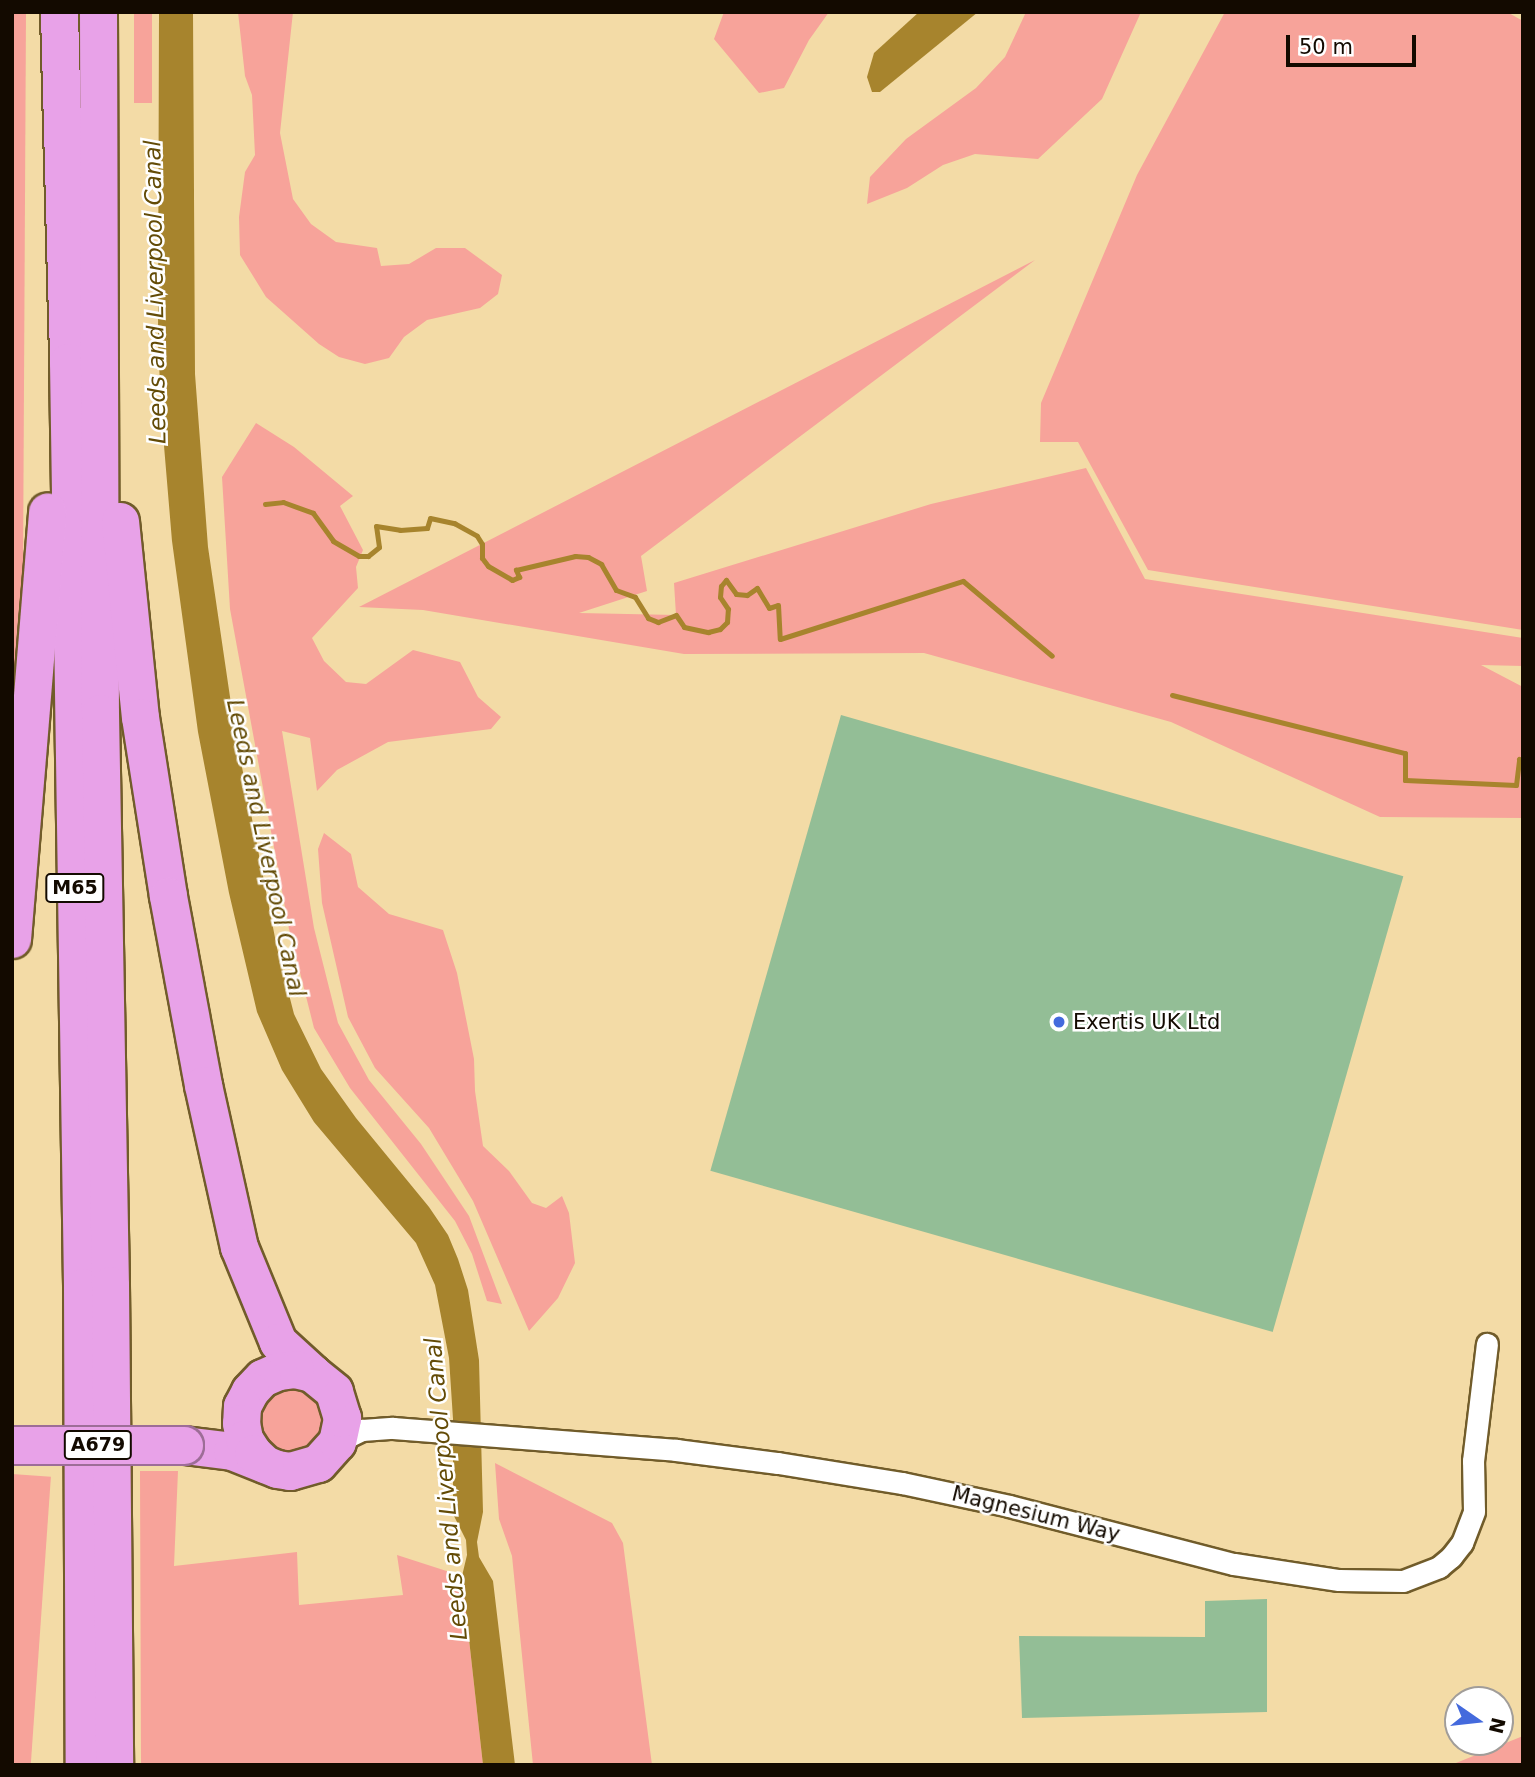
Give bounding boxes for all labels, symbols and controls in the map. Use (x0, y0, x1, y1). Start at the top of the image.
scale bar (1290, 21, 1420, 65)
text: 50 m (1299, 35, 1353, 59)
water label: Leeds and Liverpool Canal (139, 140, 171, 444)
water label: Leeds and Liverpool Canal (221, 697, 311, 999)
road number: M65 (45, 873, 105, 904)
place label: Exertis UK Ltd (1073, 1009, 1220, 1035)
marker: Exertis UK Ltd (1051, 1014, 1067, 1030)
water label: Leeds and Liverpool Canal (419, 1337, 473, 1641)
road number: A679 (63, 1429, 133, 1460)
street label: Magnesium Way (949, 1481, 1123, 1547)
north arrow (1444, 1686, 1514, 1756)
text: N (1485, 1715, 1510, 1736)

